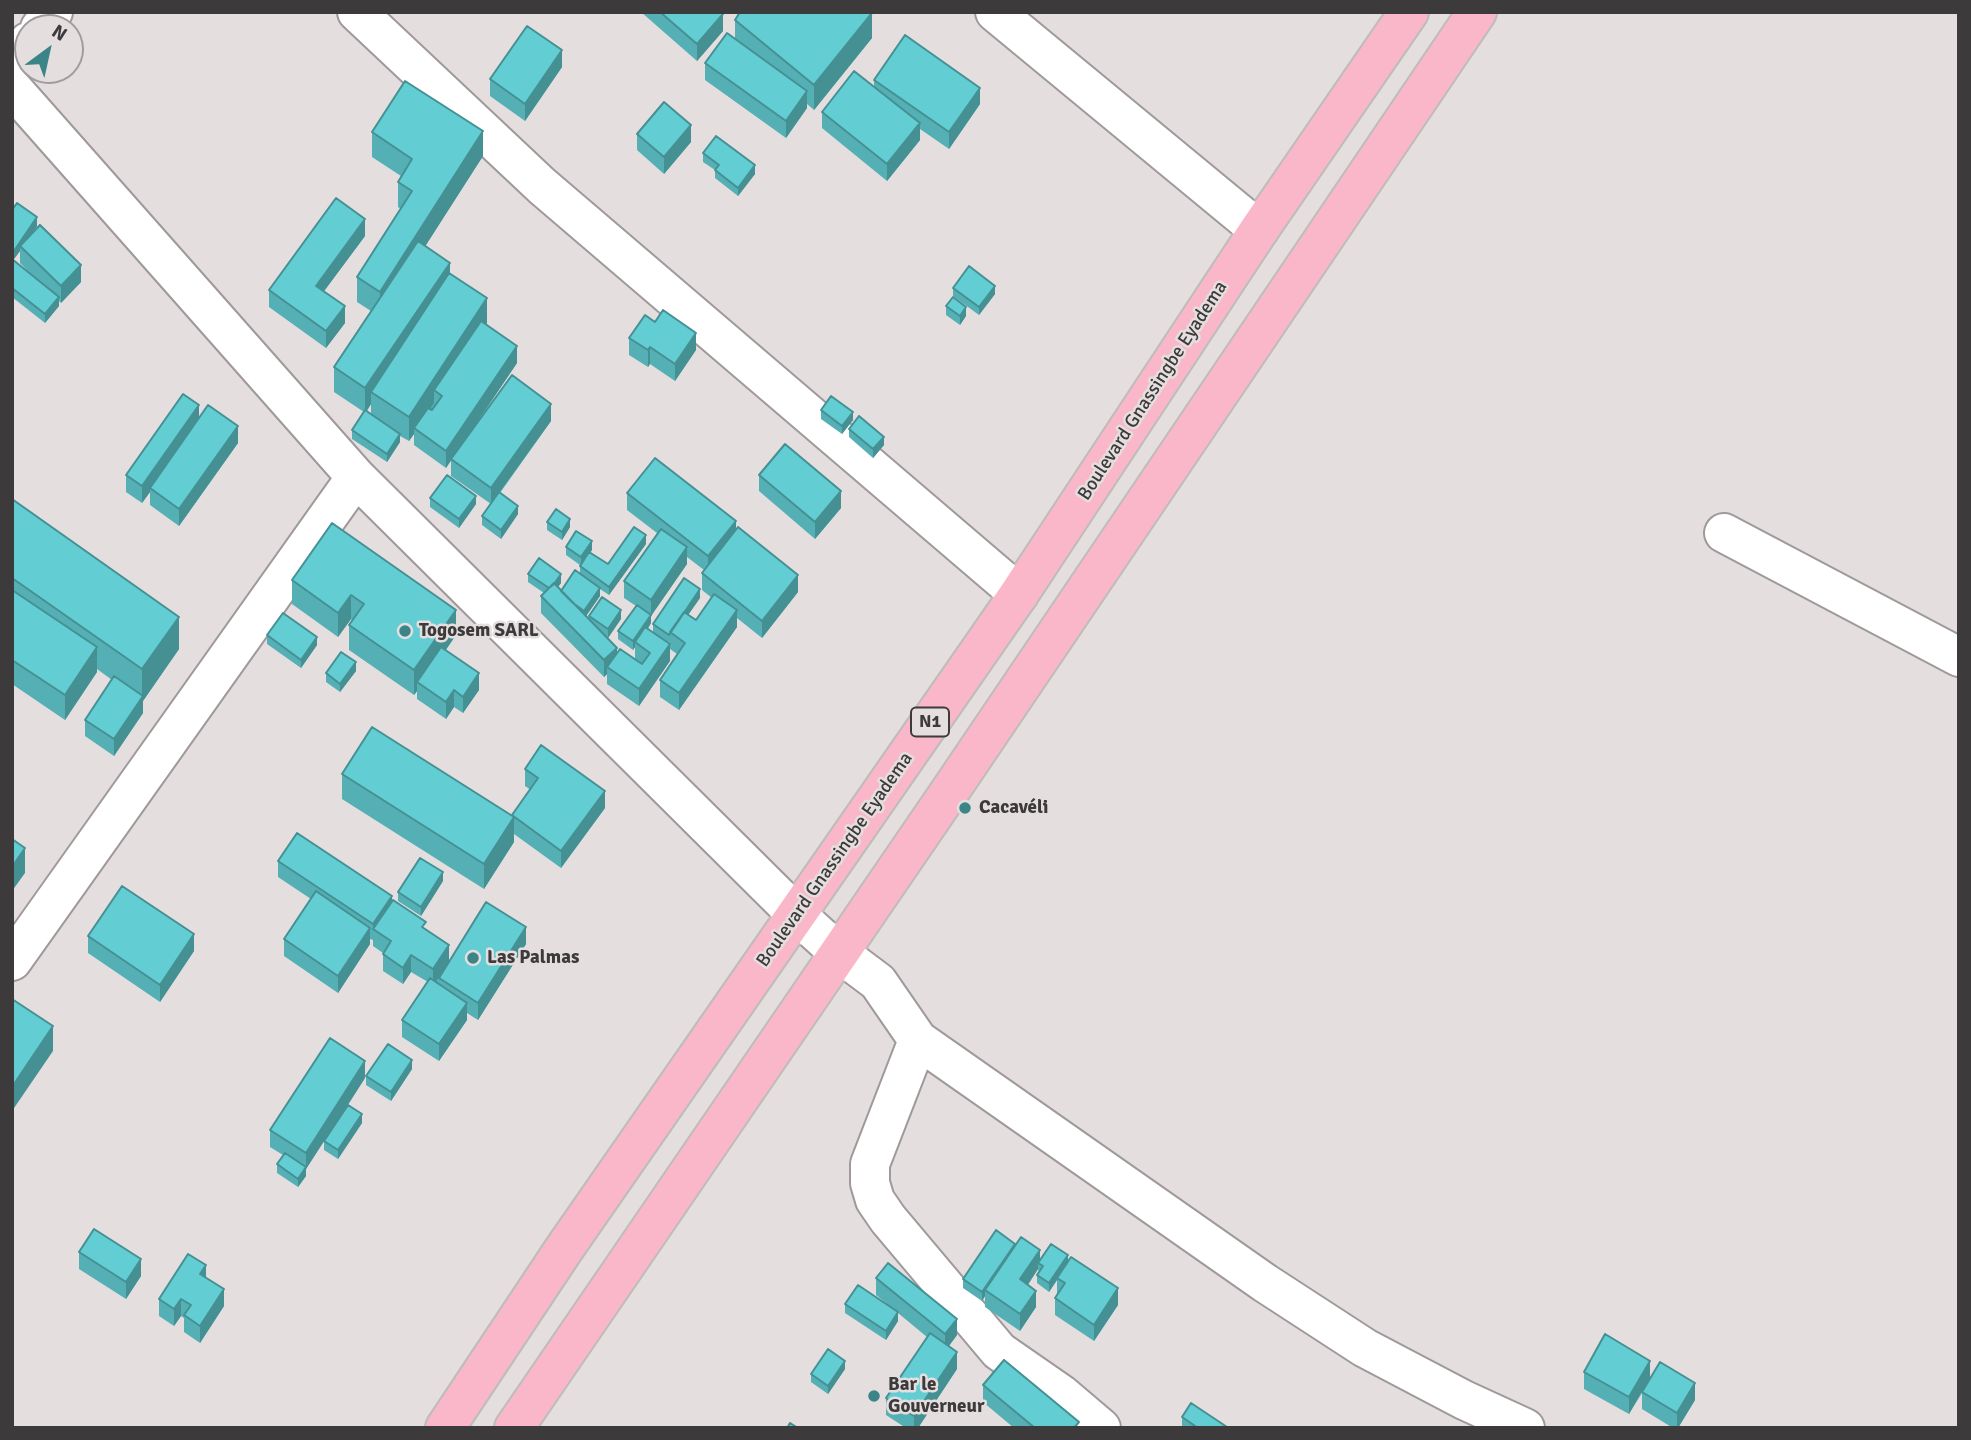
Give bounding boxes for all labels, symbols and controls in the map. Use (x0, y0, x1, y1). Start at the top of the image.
north arrow (14, 14, 84, 84)
text: N (47, 19, 71, 47)
street label: Boulevard Gnassingbe Eyadema (1073, 277, 1233, 505)
place label: Togosem SARL (419, 620, 539, 642)
marker: Togosem SARL (397, 623, 413, 639)
road number: N1 (911, 708, 949, 736)
street label: Boulevard Gnassingbe Eyadema (752, 748, 918, 972)
place label: Cacavéli (979, 797, 1048, 819)
marker: Cacavéli (957, 800, 973, 816)
place label: Las Palmas (487, 947, 579, 969)
marker: Las Palmas (465, 950, 481, 966)
place label: Bar le Gouverneur (888, 1374, 984, 1418)
marker: Bar le Gouverneur (866, 1388, 882, 1404)

